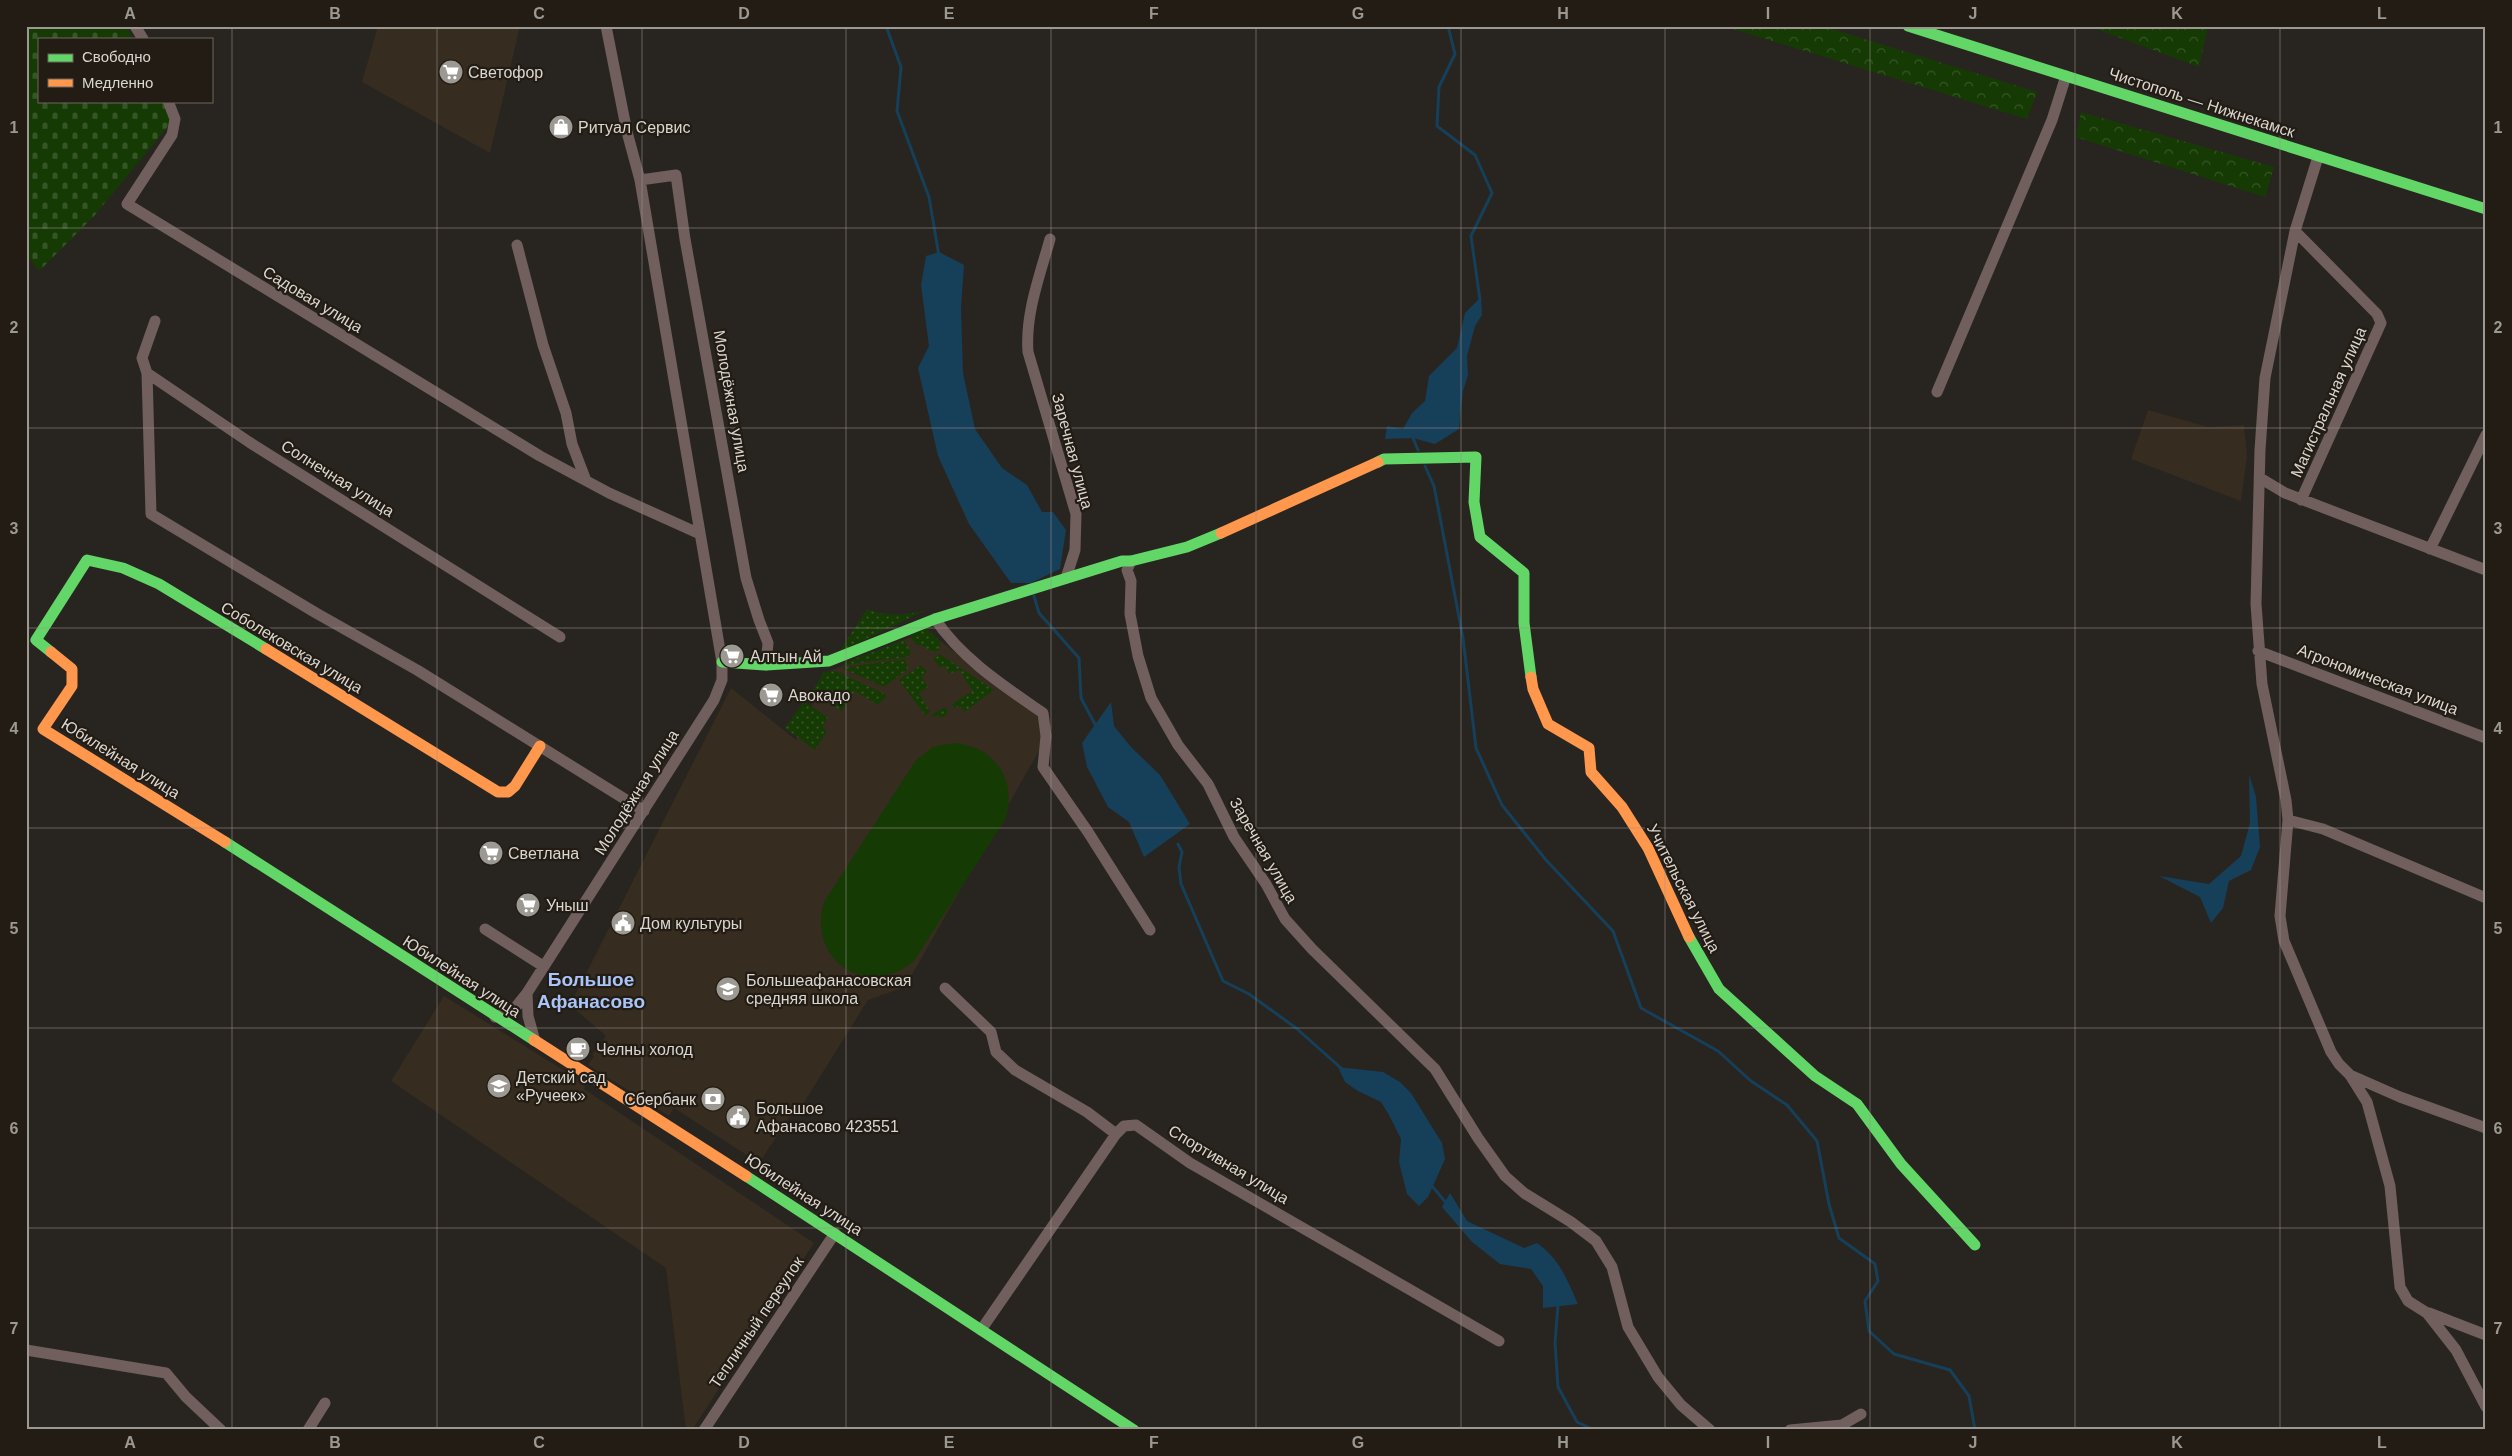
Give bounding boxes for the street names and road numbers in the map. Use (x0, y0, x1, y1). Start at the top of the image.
street label: Чистополь — Нижнекамск (2107, 64, 2298, 141)
street label: Садовая улица (260, 263, 366, 336)
street label: Магистральная улица (2288, 324, 2369, 480)
street label: Молодёжная улица (711, 329, 752, 474)
street label: Заречная улица (1049, 391, 1096, 511)
street label: Солнечная улица (278, 437, 397, 520)
street label: Соболековская улица (218, 598, 366, 697)
street label: Агрономическая улица (2295, 641, 2461, 718)
street label: Юбилейная улица (58, 715, 183, 802)
street label: Молодёжная улица (591, 727, 682, 858)
street label: Заречная улица (1226, 794, 1301, 906)
street label: Учительская улица (1644, 821, 1723, 955)
street label: Юбилейная улица (400, 932, 524, 1021)
street label: Спортивная улица (1166, 1122, 1292, 1207)
street label: Юбилейная улица (742, 1150, 866, 1239)
street label: Тепличный переулок (706, 1252, 807, 1391)

